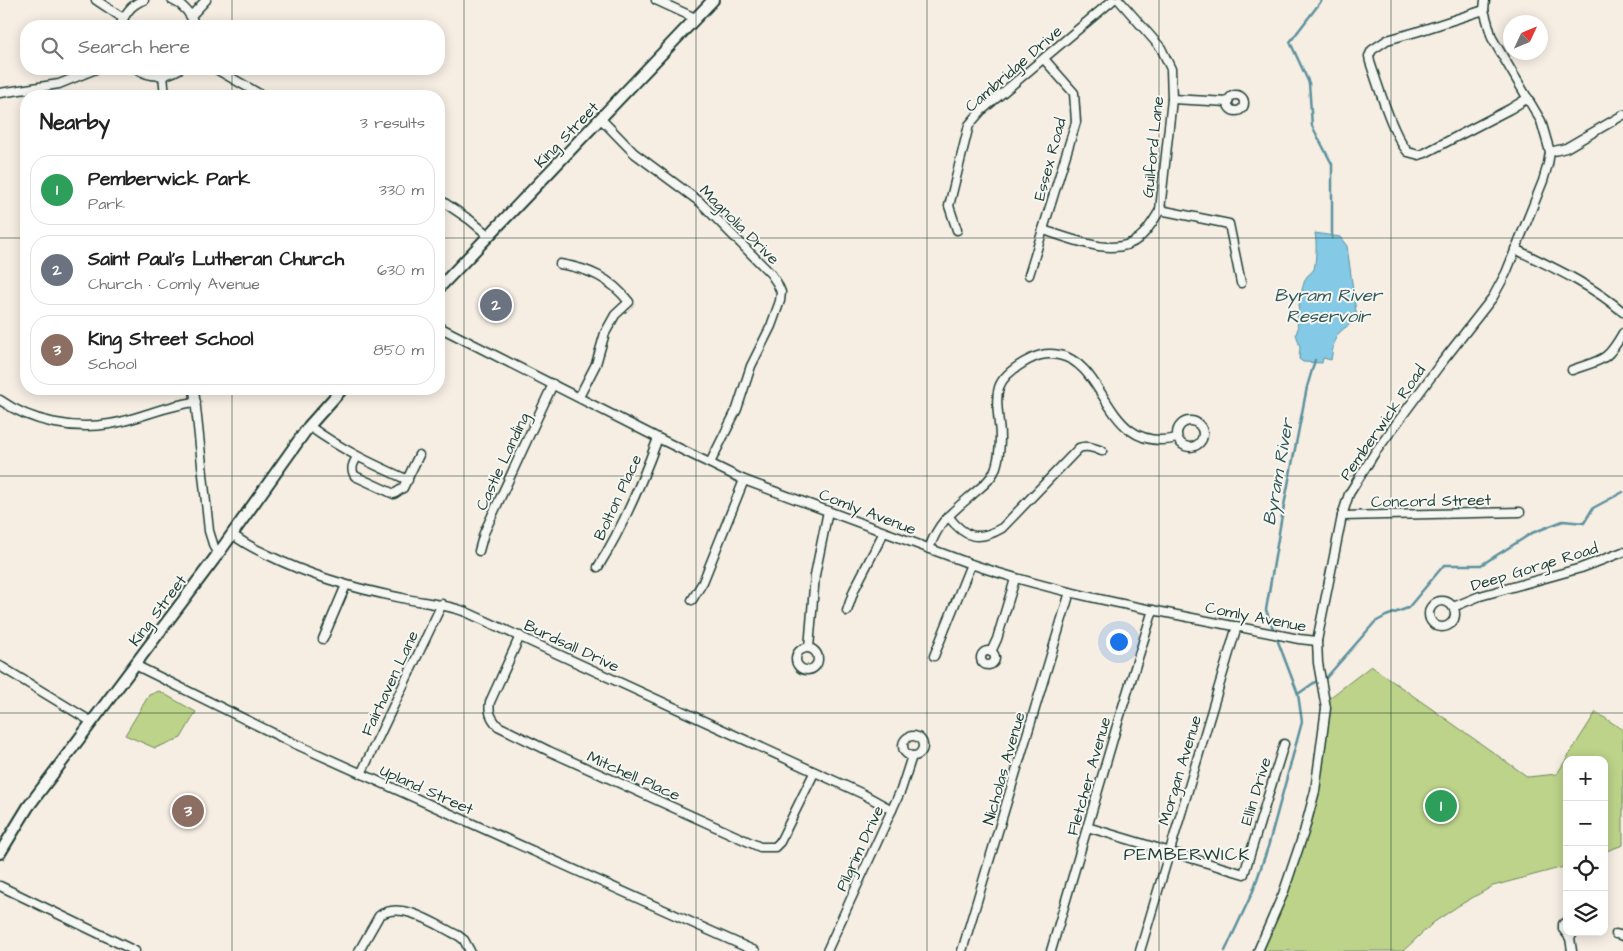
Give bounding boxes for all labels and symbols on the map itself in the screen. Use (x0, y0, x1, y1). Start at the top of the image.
north arrow (1503, 15, 1548, 60)
street label: Cambridge Drive (960, 20, 1068, 118)
street label: Guilford Lane (1137, 95, 1169, 199)
street label: King Street (530, 96, 605, 173)
street label: Essex Road (1028, 115, 1072, 203)
street label: Magnolia Drive (694, 180, 784, 270)
water label: Byram River Reservoir (1274, 283, 1384, 329)
pin: 2 (480, 286, 512, 324)
street label: Pemberwick Road (1335, 360, 1431, 485)
street label: Castle Landing (471, 409, 536, 514)
water label: Byram River (1257, 415, 1301, 527)
street label: Bolton Place (588, 451, 648, 544)
street label: Comly Avenue (816, 483, 920, 542)
street label: Concord Street (1371, 489, 1492, 513)
street label: Deep Gorge Road (1468, 537, 1601, 598)
street label: King Street (124, 570, 193, 651)
street label: Comly Avenue (1203, 596, 1309, 639)
street label: Burdsall Drive (520, 614, 623, 678)
street label: Fairhaven Lane (356, 627, 424, 740)
your location (1106, 629, 1132, 655)
street label: Nicholas Avenue (977, 709, 1031, 827)
street label: Morgan Avenue (1153, 712, 1208, 828)
street label: Fletcher Avenue (1061, 714, 1117, 838)
street label: Mitchell Place (583, 746, 684, 806)
street label: Ellin Drive (1235, 754, 1277, 828)
street label: Upland Street (376, 759, 477, 821)
pin: 1 (1425, 787, 1457, 825)
pin: 3 (172, 792, 204, 830)
street label: Pilgrim Drive (830, 802, 890, 895)
district label: PEMBERWICK (1124, 842, 1250, 867)

